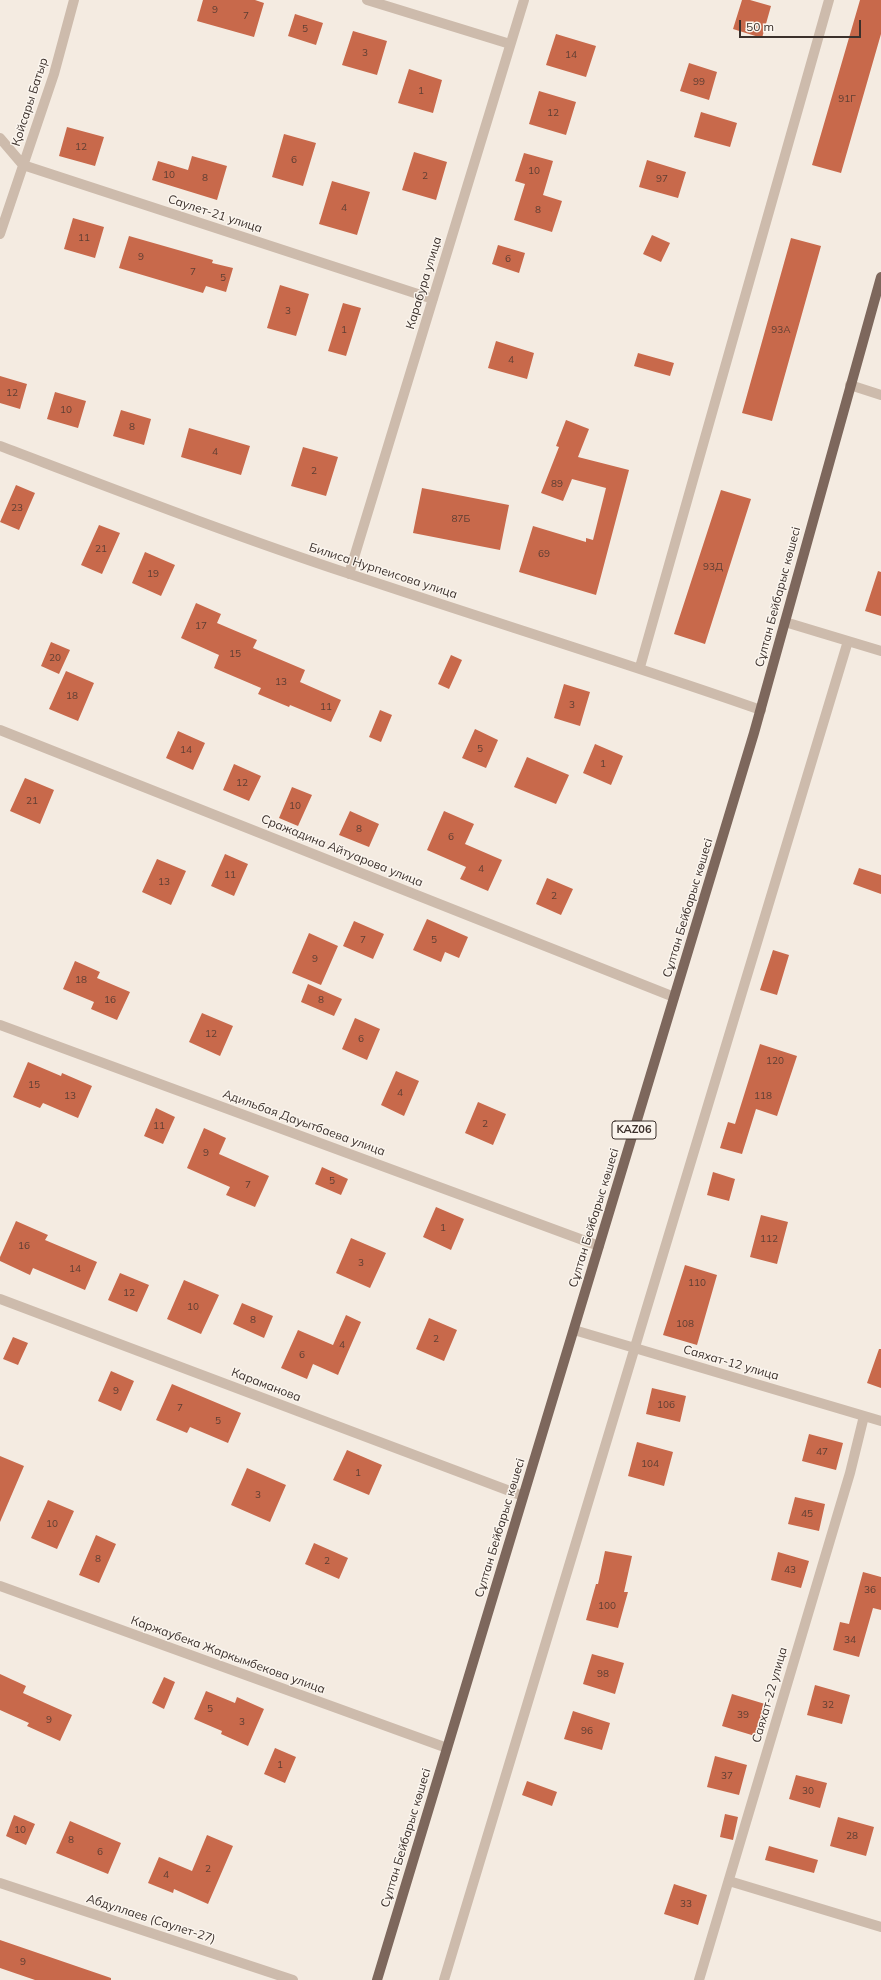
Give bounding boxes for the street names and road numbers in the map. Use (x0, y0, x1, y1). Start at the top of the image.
street label: Қойсары Батыр (9, 56, 51, 148)
street label: Саулет-21 улица (166, 192, 264, 236)
street label: Карабура улица (403, 235, 445, 331)
street label: Сұлтан Бейбарыс көшесі (752, 525, 804, 669)
street label: Билиса Нурпеисова улица (307, 540, 459, 602)
street label: Сражадина Айтуарова улица (259, 812, 425, 890)
street label: Сұлтан Бейбарыс көшесі (660, 837, 716, 979)
street label: Адильбая Дауытбаева улица (221, 1087, 387, 1159)
road number: KAZ06 (612, 1121, 656, 1139)
street label: Сұлтан Бейбарыс көшесі (566, 1147, 622, 1289)
street label: Саяхат-12 улица (681, 1342, 781, 1384)
street label: Караманова (229, 1365, 303, 1405)
street label: Сұлтан Бейбарыс көшесі (472, 1457, 528, 1599)
street label: Каржаубека Жаркымбекова улица (129, 1613, 327, 1697)
street label: Саяхат-22 улица (749, 1645, 791, 1745)
street label: Сұлтан Бейбарыс көшесі (378, 1767, 434, 1909)
street label: Абдуллаев (Саулет-27) (85, 1891, 217, 1947)

